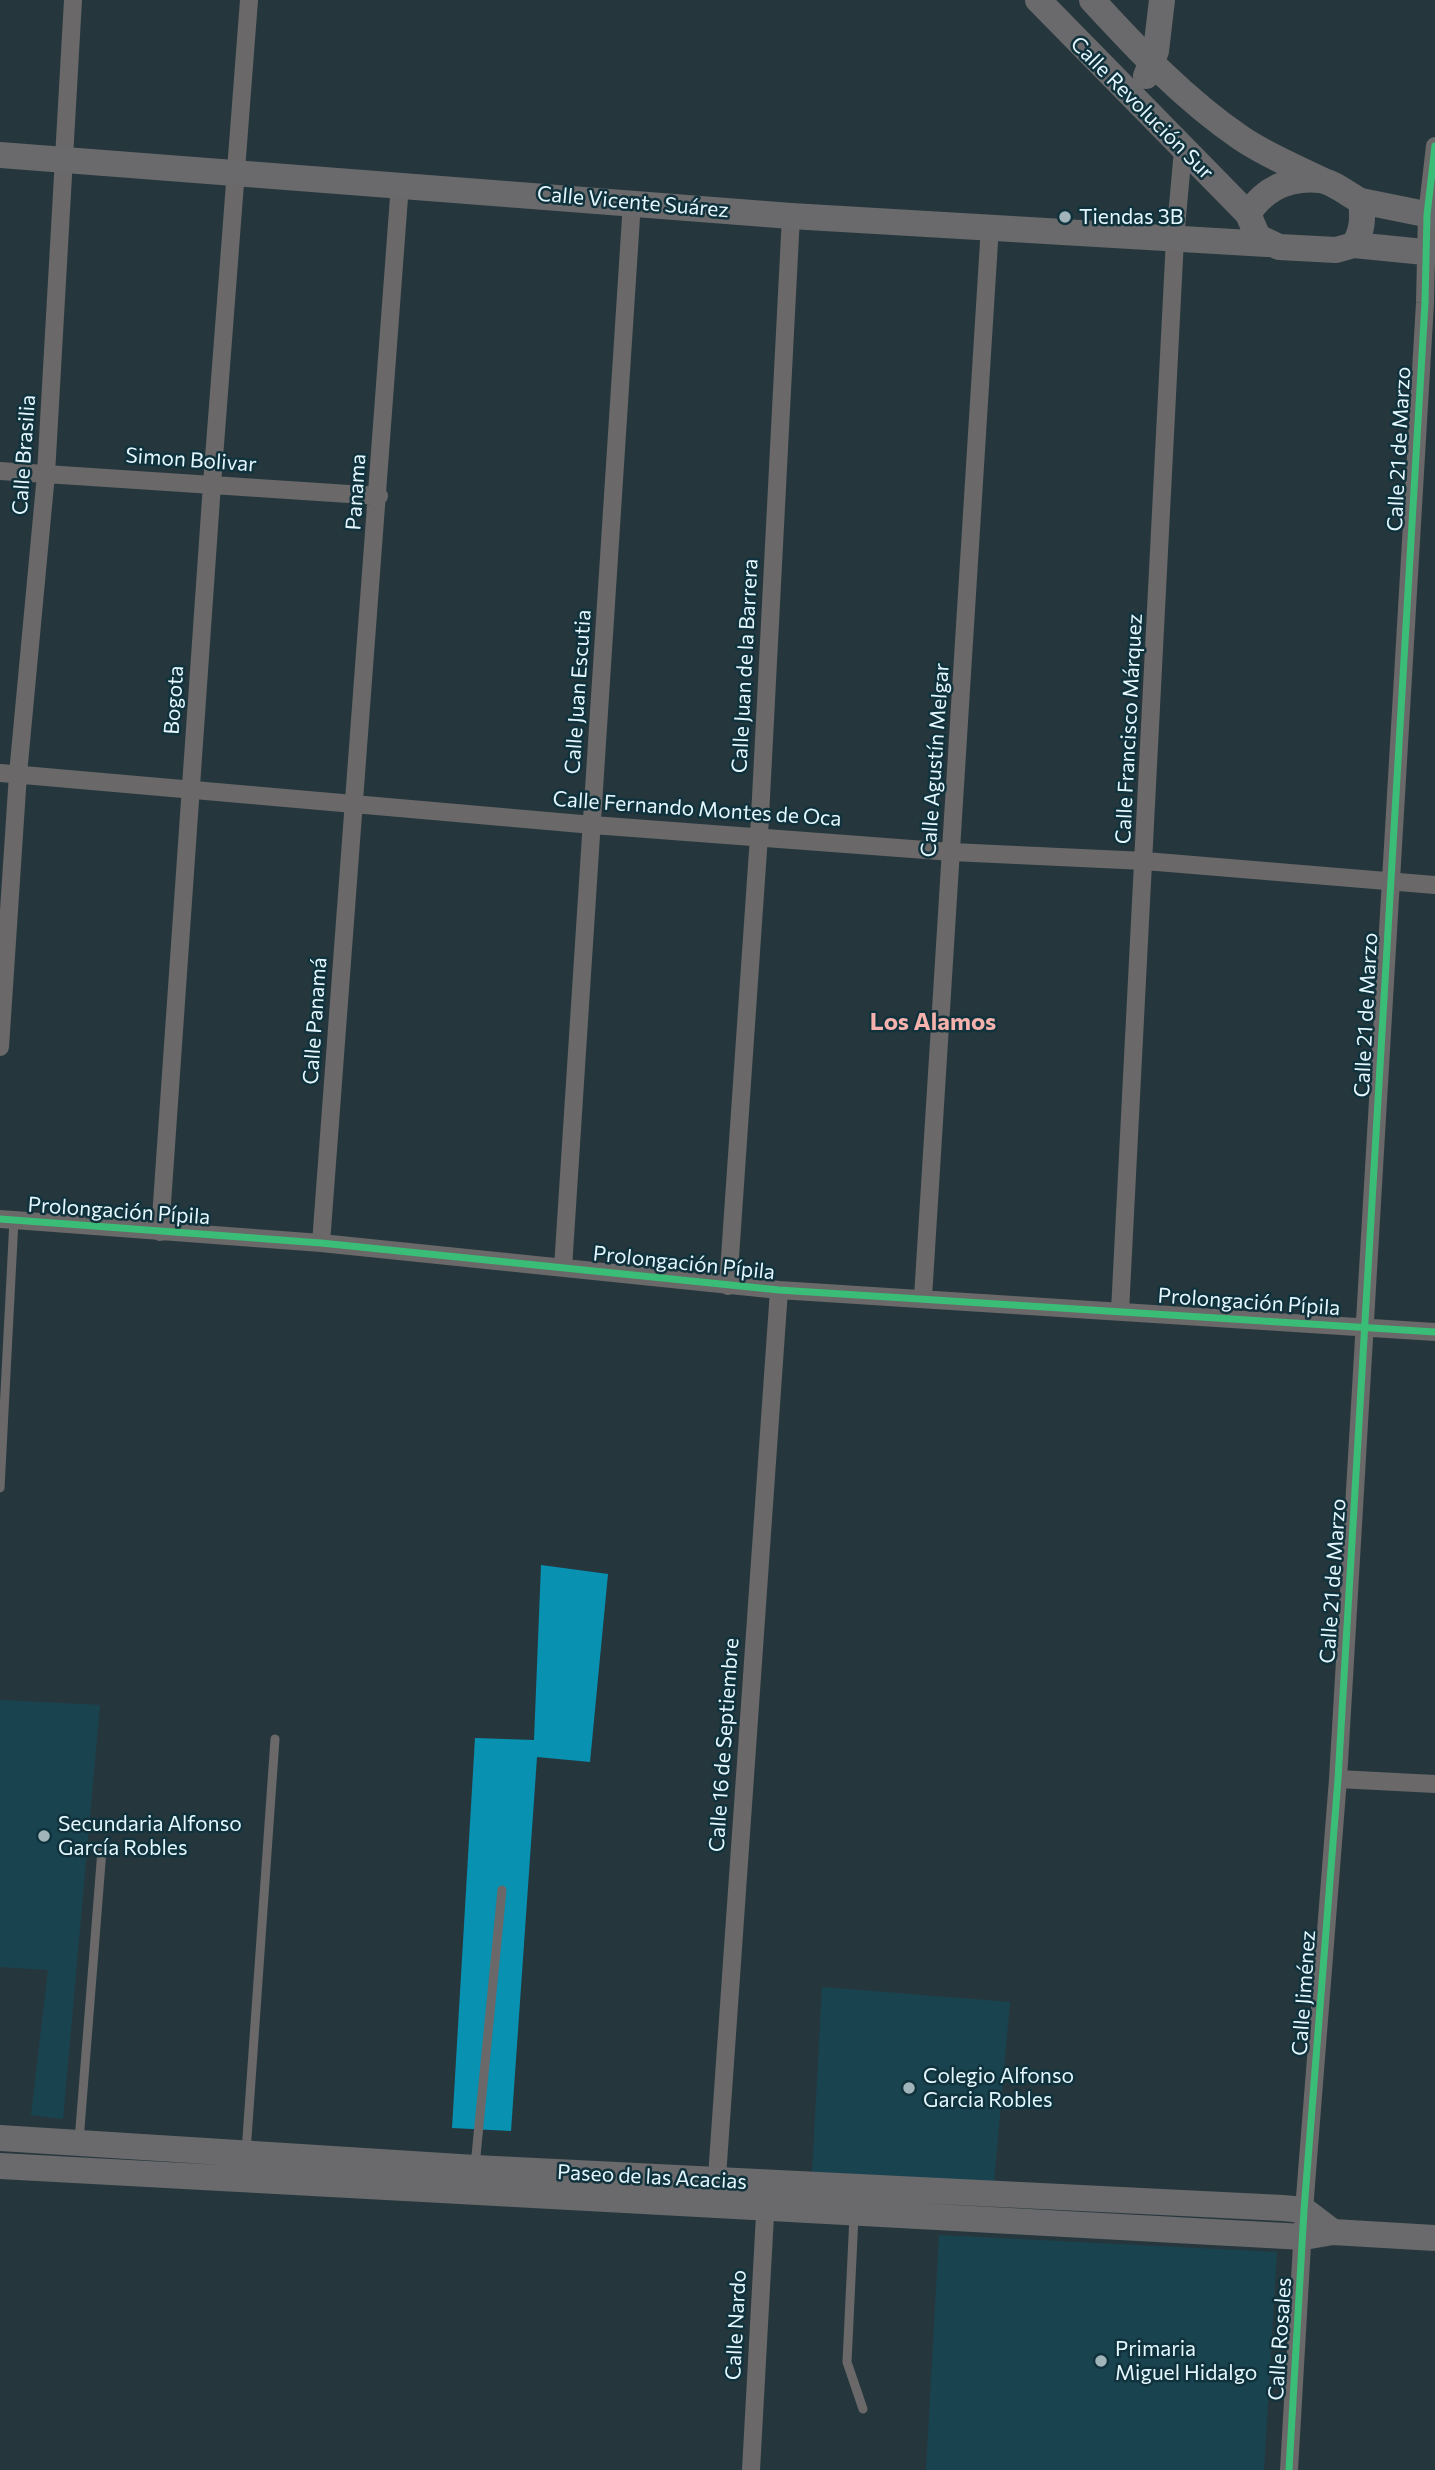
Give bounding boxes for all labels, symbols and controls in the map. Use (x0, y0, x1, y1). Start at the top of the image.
street label: Calle Revolución Sur (1065, 31, 1219, 185)
street label: Calle Vicente Suárez (536, 181, 730, 223)
place label: Tiendas 3B (1079, 204, 1183, 230)
marker: Tiendas 3B (1057, 209, 1073, 225)
street label: Calle 21 de Marzo (1382, 366, 1416, 532)
street label: Calle Brasilia (7, 394, 41, 516)
street label: Simon Bolivar (125, 443, 257, 477)
street label: Panama (341, 453, 371, 531)
street label: Calle Juan de la Barrera (727, 558, 763, 774)
street label: Calle Juan Escutia (560, 609, 596, 775)
street label: Calle Francisco Márquez (1110, 613, 1148, 845)
street label: Calle Agustín Melgar (916, 662, 954, 858)
street label: Bogota (159, 665, 189, 735)
street label: Calle Fernando Montes de Oca (552, 786, 842, 832)
street label: Calle 21 de Marzo (1349, 932, 1383, 1098)
street label: Calle Panamá (298, 957, 332, 1085)
district label: Los Alamos (870, 1008, 996, 1036)
street label: Prolongación Pípila (27, 1192, 211, 1230)
street label: Prolongación Pípila (592, 1241, 776, 1285)
street label: Prolongación Pípila (1157, 1283, 1341, 1321)
street label: Calle 21 de Marzo (1315, 1498, 1351, 1664)
street label: Calle 16 de Septiembre (704, 1637, 744, 1853)
place label: Secundaria Alfonso García Robles (58, 1811, 242, 1861)
marker: Secundaria Alfonso García Robles (36, 1828, 52, 1844)
street label: Calle Jiménez (1287, 1929, 1321, 2057)
place label: Colegio Alfonso Garcia Robles (923, 2063, 1074, 2113)
marker: Colegio Alfonso Garcia Robles (901, 2080, 917, 2096)
street label: Paseo de las Acacias (556, 2159, 748, 2195)
street label: Calle Nardo (721, 2269, 751, 2381)
street label: Calle Rosales (1263, 2277, 1297, 2401)
place label: Primaria Miguel Hidalgo (1115, 2336, 1257, 2386)
marker: Primaria Miguel Hidalgo (1093, 2353, 1109, 2369)

